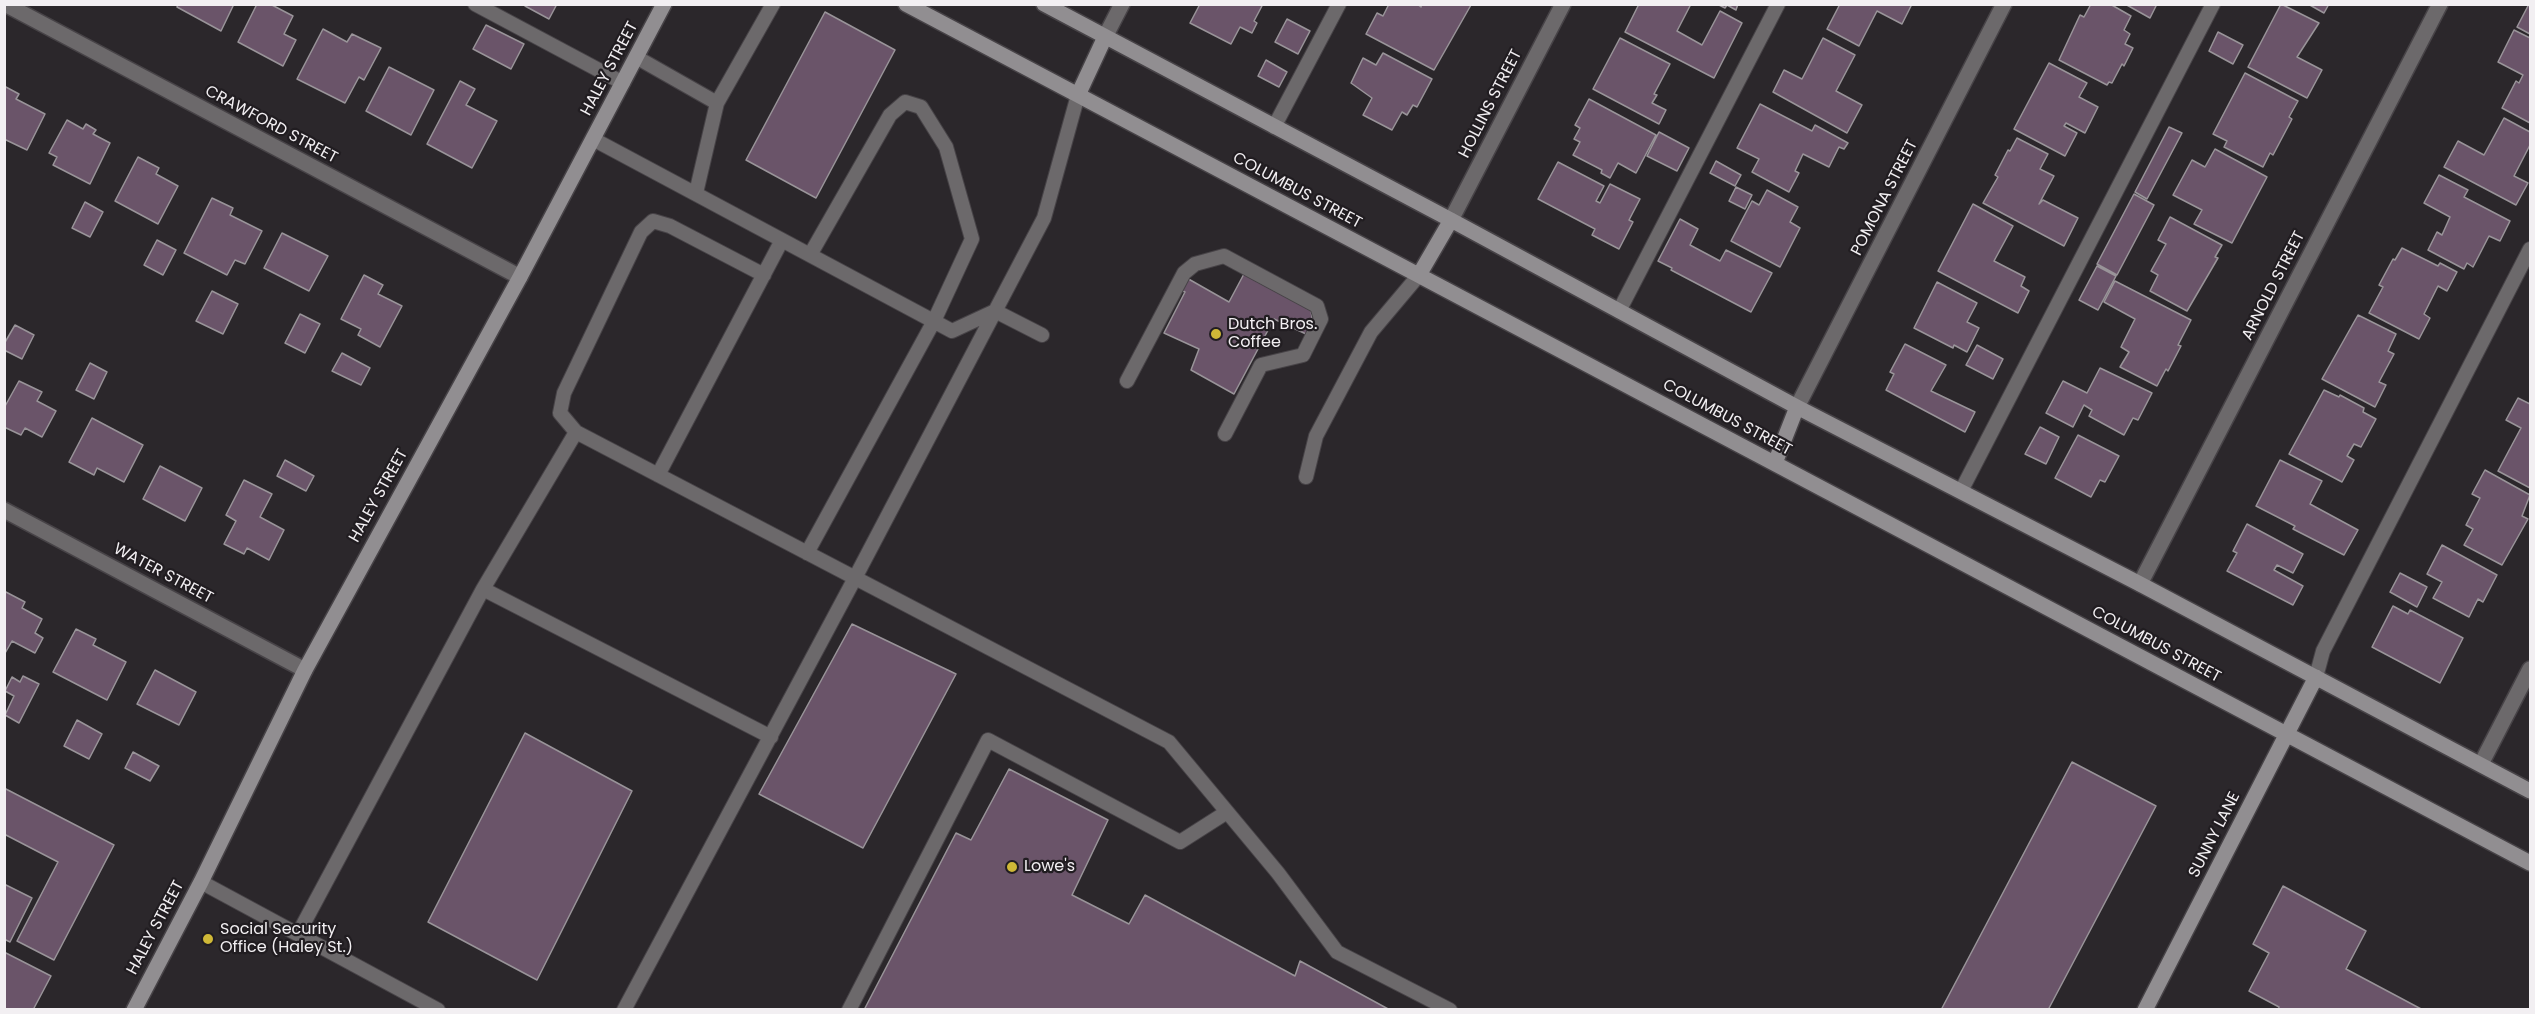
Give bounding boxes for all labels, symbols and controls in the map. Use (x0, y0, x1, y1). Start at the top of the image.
street label: HALEY STREET (577, 19, 643, 119)
street label: HOLLINS STREET (1455, 47, 1527, 161)
street label: CRAWFORD STREET (201, 82, 341, 168)
street label: POMONA STREET (1848, 137, 1922, 259)
street label: COLUMBUS STREET (1229, 149, 1365, 233)
street label: ARNOLD STREET (2238, 228, 2310, 344)
place label: Dutch Bros. Coffee (1228, 315, 1317, 353)
marker: Dutch Bros. Coffee (1209, 327, 1223, 341)
street label: COLUMBUS STREET (1659, 376, 1795, 460)
street label: HALEY STREET (346, 446, 412, 546)
street label: WATER STREET (110, 540, 216, 608)
street label: COLUMBUS STREET (2088, 603, 2224, 687)
street label: SUNNY LANE (2185, 789, 2245, 881)
place label: Lowe's (1024, 857, 1075, 877)
marker: Lowe's (1005, 860, 1019, 874)
street label: HALEY STREET (123, 878, 189, 978)
place label: Social Security Office (Haley St.) (220, 920, 353, 958)
marker: Social Security Office (Haley St.) (201, 932, 215, 946)

